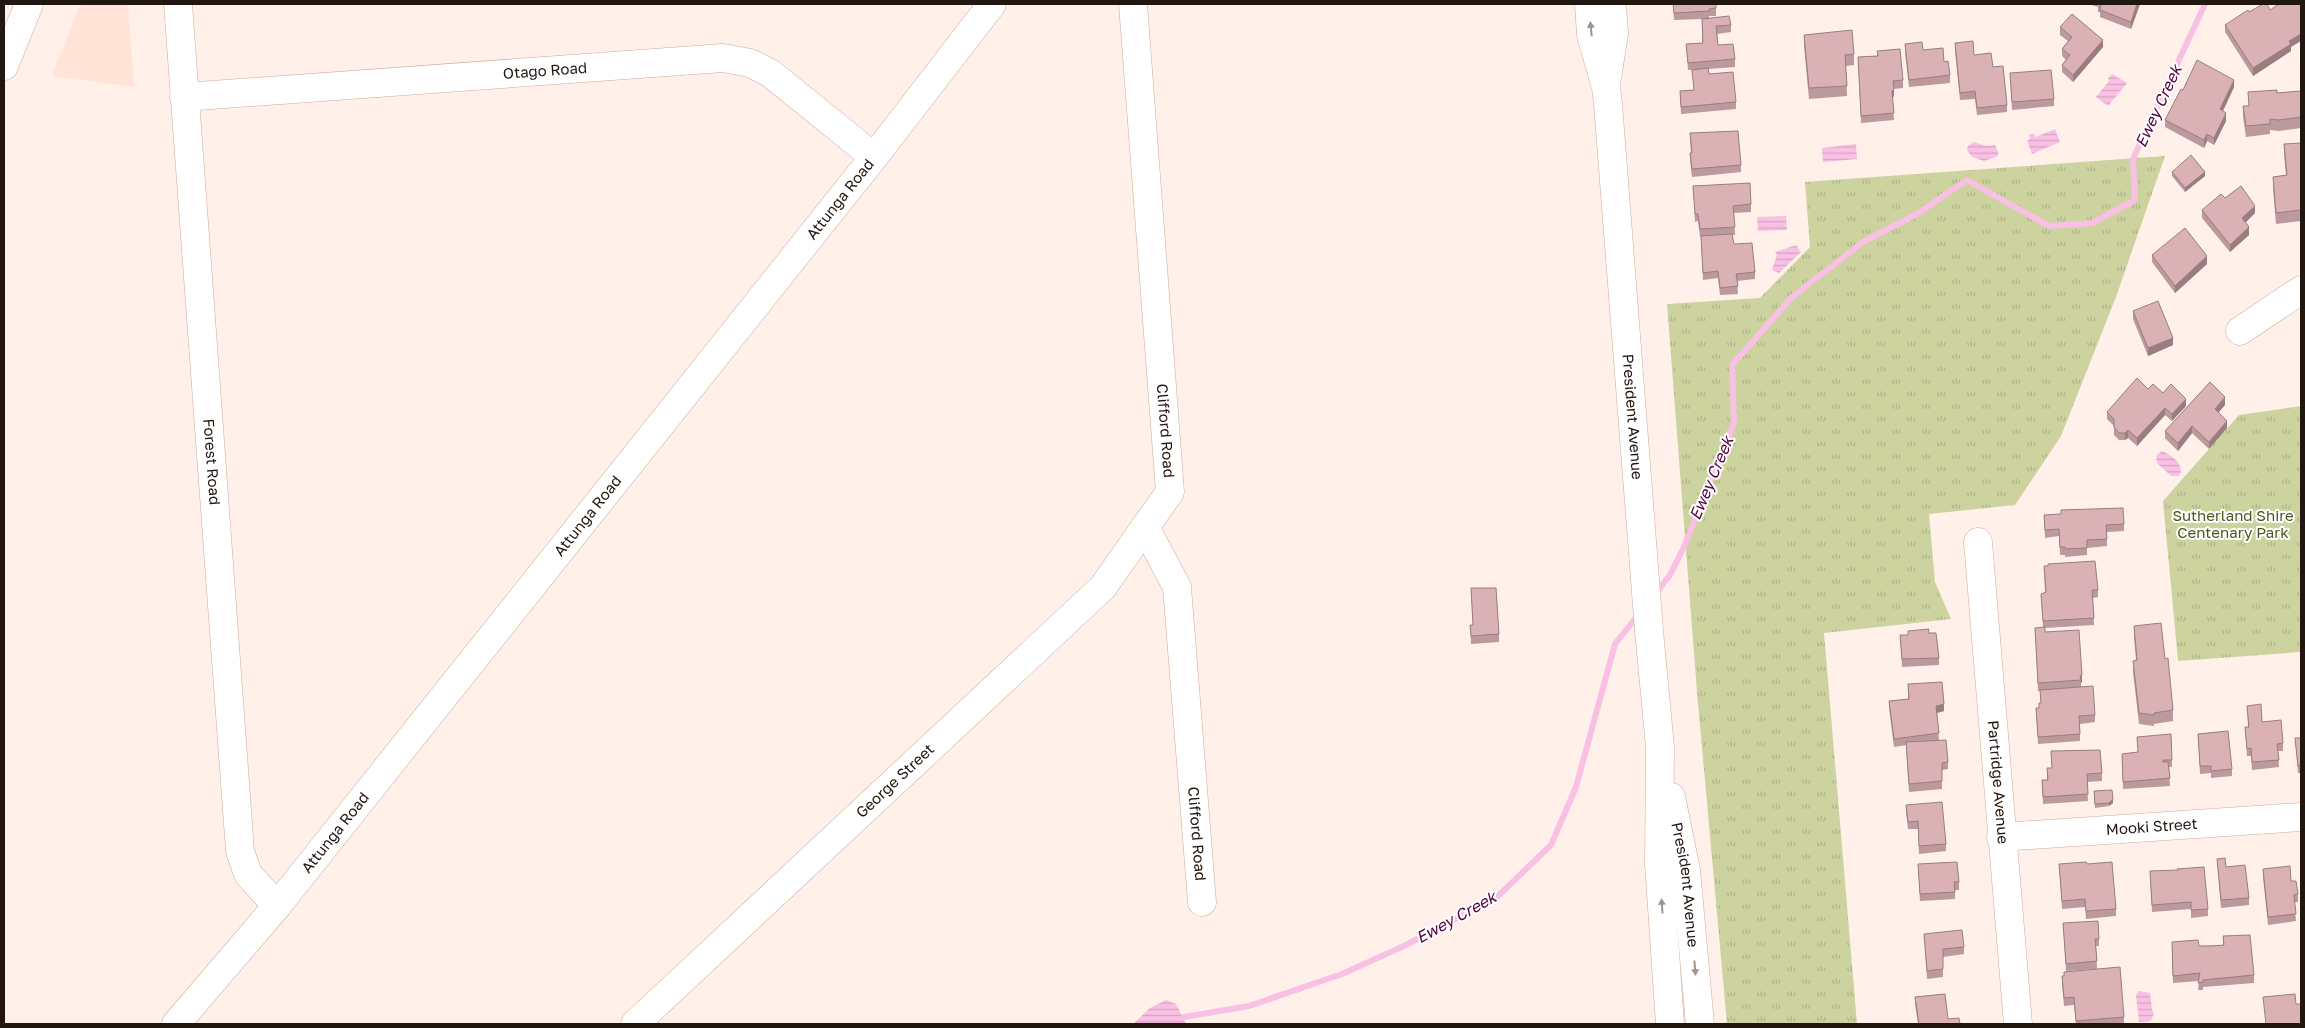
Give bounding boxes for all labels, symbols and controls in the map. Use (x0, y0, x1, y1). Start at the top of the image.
one-way arrow (1587, 20, 1595, 36)
street label: Otago Road (502, 58, 588, 82)
water label: Ewey Creek (2130, 60, 2187, 151)
street label: Attunga Road (802, 155, 877, 243)
street label: President Avenue (1619, 353, 1647, 480)
street label: Clifford Road (1154, 383, 1179, 479)
street label: Forest Road (200, 418, 225, 506)
water label: Ewey Creek (1684, 431, 1738, 523)
street label: Attunga Road (549, 472, 625, 559)
park label: Sutherland Shire Centenary Park (2172, 506, 2294, 541)
street label: Partridge Avenue (1985, 719, 2013, 845)
street label: George Street (852, 740, 937, 821)
street label: Clifford Road (1185, 786, 1210, 882)
street label: Attunga Road (297, 788, 372, 876)
street label: Mooki Street (2105, 814, 2198, 838)
street label: President Avenue (1668, 820, 1703, 948)
water label: Ewey Creek (1412, 886, 1501, 947)
one-way arrow (1657, 898, 1665, 914)
one-way arrow (1691, 960, 1699, 976)

